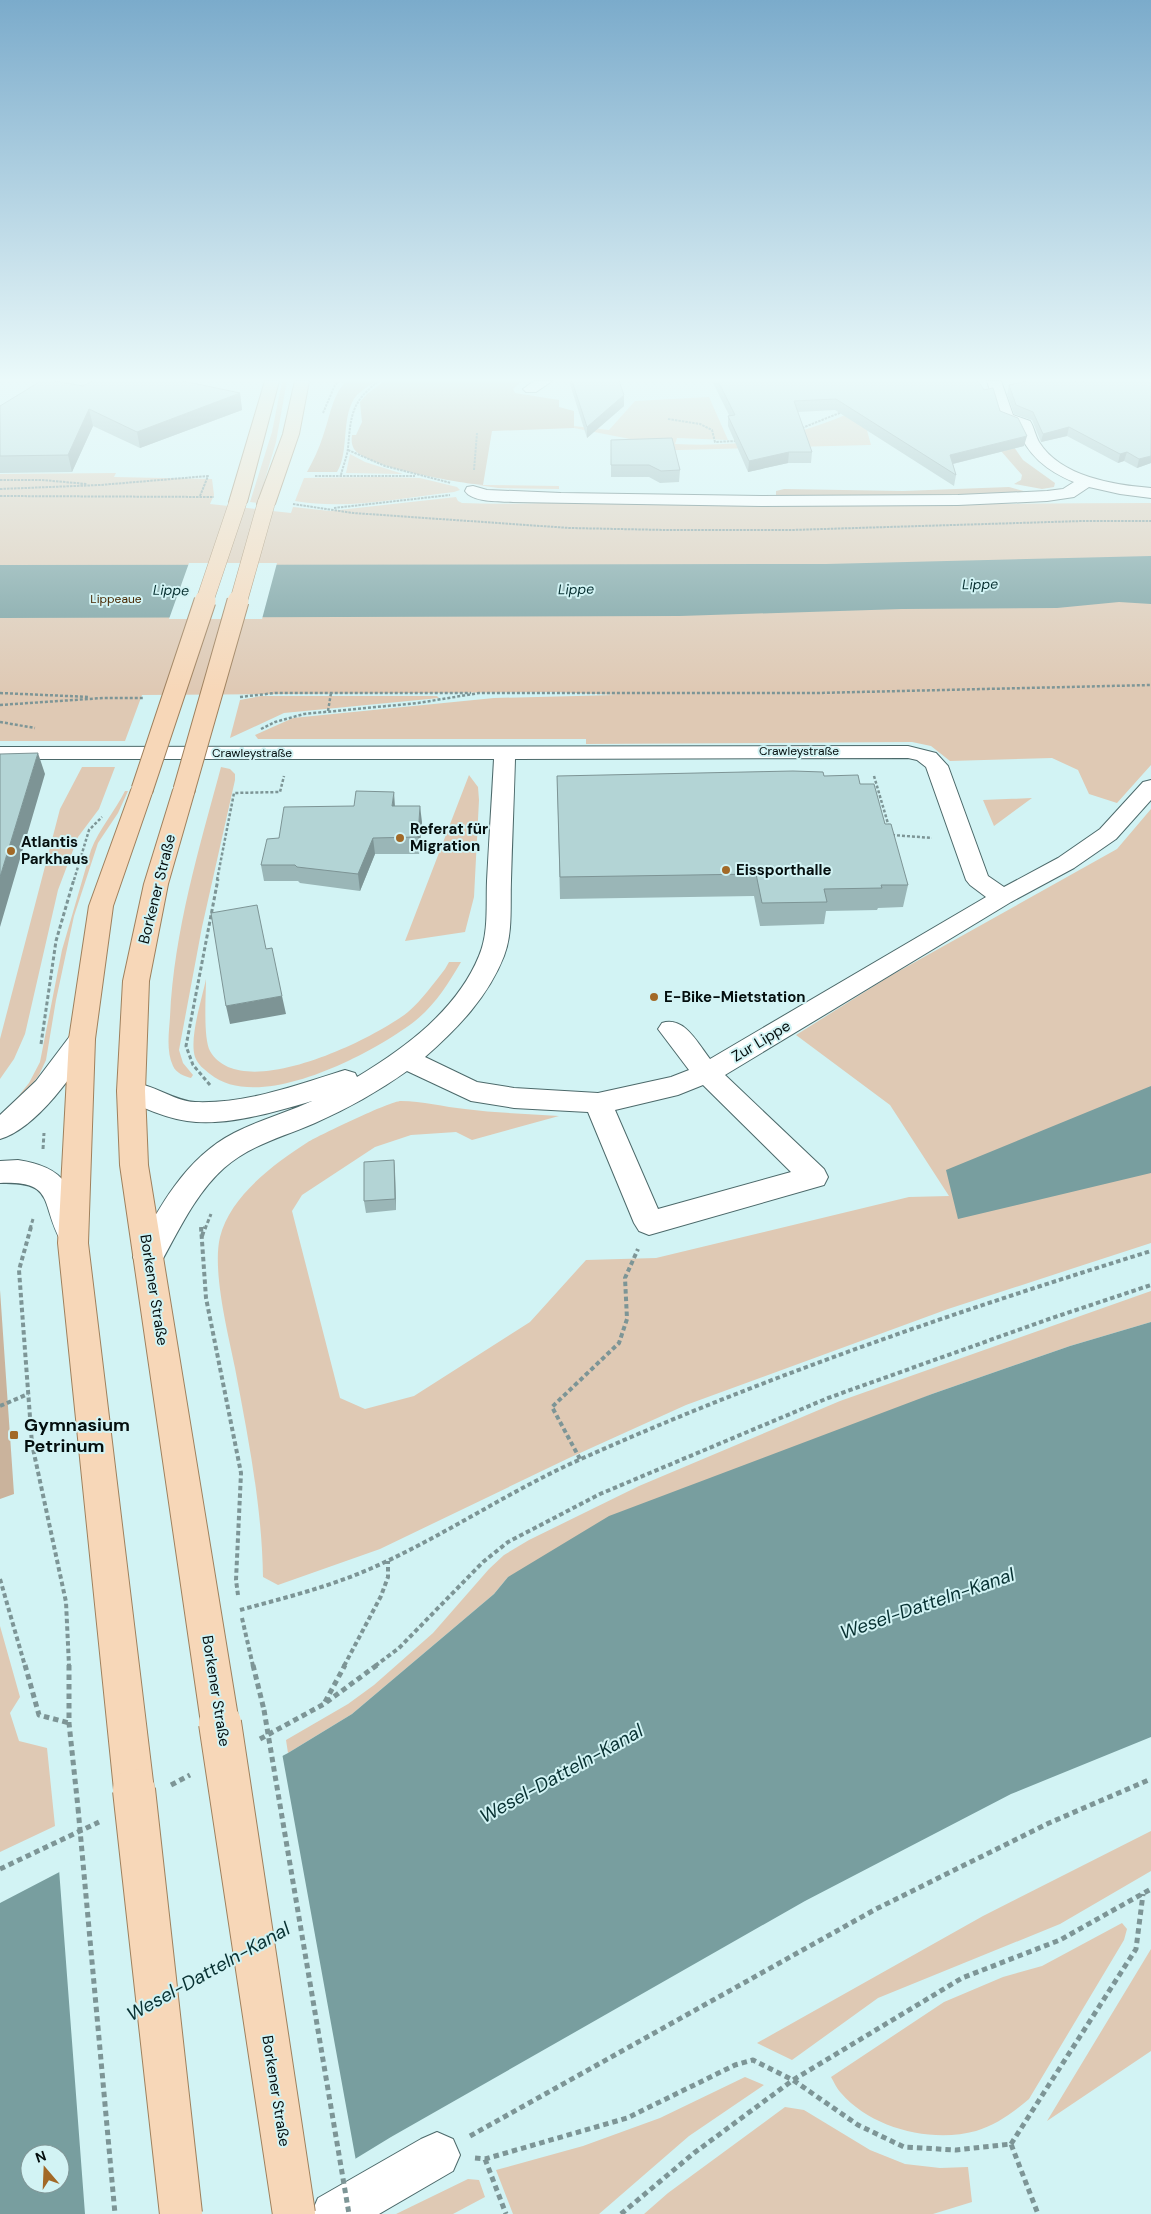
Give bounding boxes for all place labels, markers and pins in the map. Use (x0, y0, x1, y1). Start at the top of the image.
place label: Referat für Migration (410, 819, 488, 856)
place label: Atlantis Parkhaus (21, 832, 89, 869)
marker: Referat für Migration (394, 832, 406, 844)
marker: Atlantis Parkhaus (5, 845, 17, 857)
place label: Eissporthalle (736, 860, 832, 880)
marker: Eissporthalle (720, 864, 732, 876)
place label: E-Bike-Mietstation (664, 987, 806, 1007)
marker: E-Bike-Mietstation (648, 991, 660, 1003)
place label: Gymnasium Petrinum (24, 1413, 130, 1458)
marker: Gymnasium Petrinum (8, 1429, 20, 1441)

